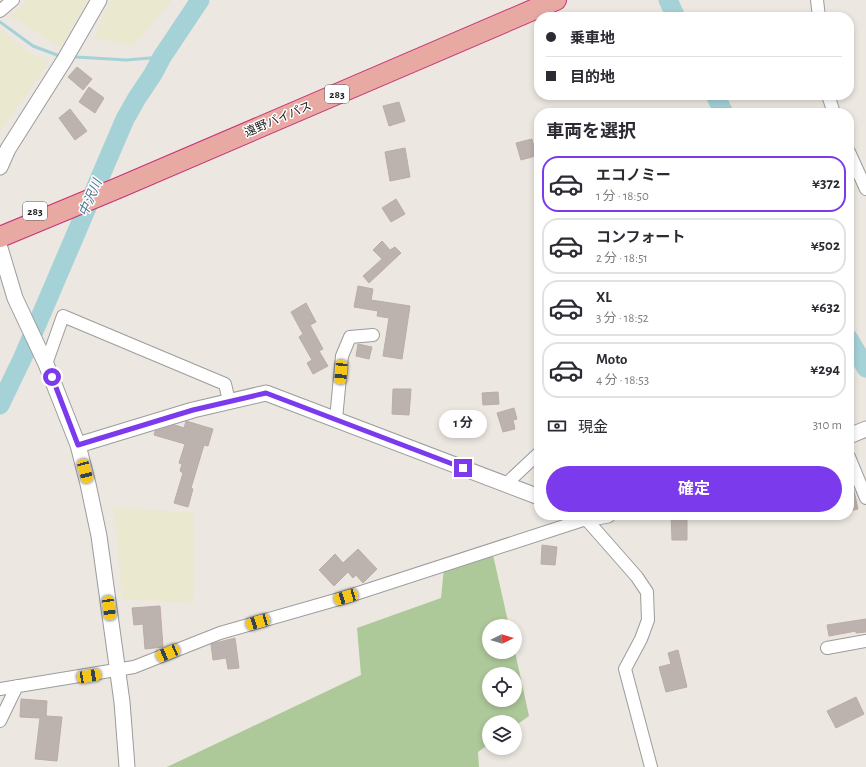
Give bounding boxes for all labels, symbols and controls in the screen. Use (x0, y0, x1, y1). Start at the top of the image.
text: 乗車地 (570, 31, 615, 46)
text: 目的地 (570, 70, 615, 85)
road number: 283 (325, 85, 349, 103)
street label: 遠野バイパス (242, 99, 313, 139)
text: 車両を選択 (546, 123, 636, 141)
icon: car (548, 166, 584, 202)
text: エコノミー (596, 168, 671, 183)
water label: 中沢川 (76, 175, 105, 218)
text: ¥372 (812, 176, 840, 191)
text: 1 分 · 18:50 (596, 190, 649, 203)
road number: 283 (23, 202, 47, 220)
icon: car (548, 228, 584, 264)
text: コンフォート (596, 230, 686, 245)
text: ¥502 (811, 238, 840, 253)
text: 2 分 · 18:51 (596, 252, 648, 265)
icon: car (548, 290, 584, 326)
text: XL (596, 290, 612, 305)
text: ¥632 (811, 300, 840, 315)
text: 3 分 · 18:52 (596, 312, 649, 325)
icon: car (548, 352, 584, 388)
text: Moto (596, 352, 628, 367)
car (334, 360, 348, 384)
text: ¥294 (810, 362, 840, 377)
route start (43, 368, 61, 386)
text: 4 分 · 18:53 (596, 374, 649, 387)
callout: 1 分 (439, 410, 487, 438)
icon: cash (546, 415, 568, 437)
text: 1 分 (453, 417, 473, 430)
text: 310 m (813, 419, 842, 432)
text: 現金 (578, 420, 608, 435)
car (76, 458, 94, 484)
route end (454, 459, 472, 477)
button: 確定 (546, 466, 842, 512)
car (333, 588, 359, 606)
car (101, 595, 117, 621)
car (245, 613, 271, 631)
north arrow (482, 619, 522, 659)
map controls (482, 619, 522, 755)
car (155, 643, 181, 663)
button: locate (482, 667, 522, 707)
car (76, 668, 102, 684)
button: layers (482, 715, 522, 755)

